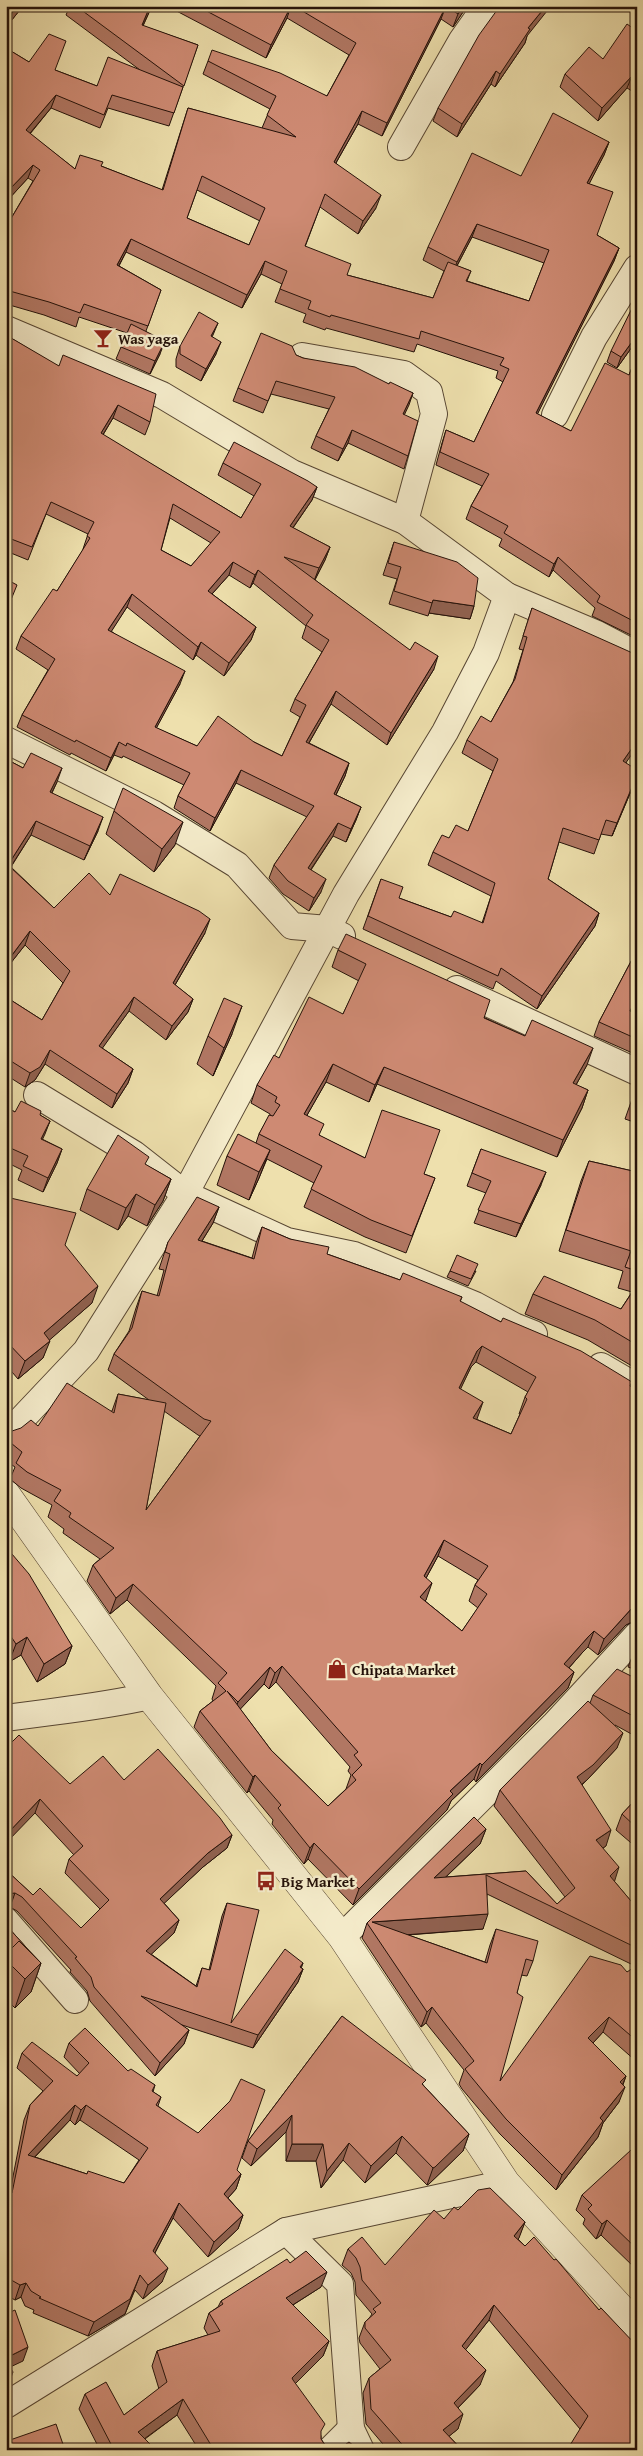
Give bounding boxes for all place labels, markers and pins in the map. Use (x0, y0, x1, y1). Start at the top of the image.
bar icon: Was yaga (92, 327, 114, 349)
place label: Was yaga (118, 328, 179, 349)
shop icon: Chipata Market (326, 1658, 348, 1680)
place label: Chipata Market (352, 1659, 456, 1680)
bus stop icon: Big Market (255, 1870, 277, 1892)
place label: Big Market (281, 1871, 355, 1892)

